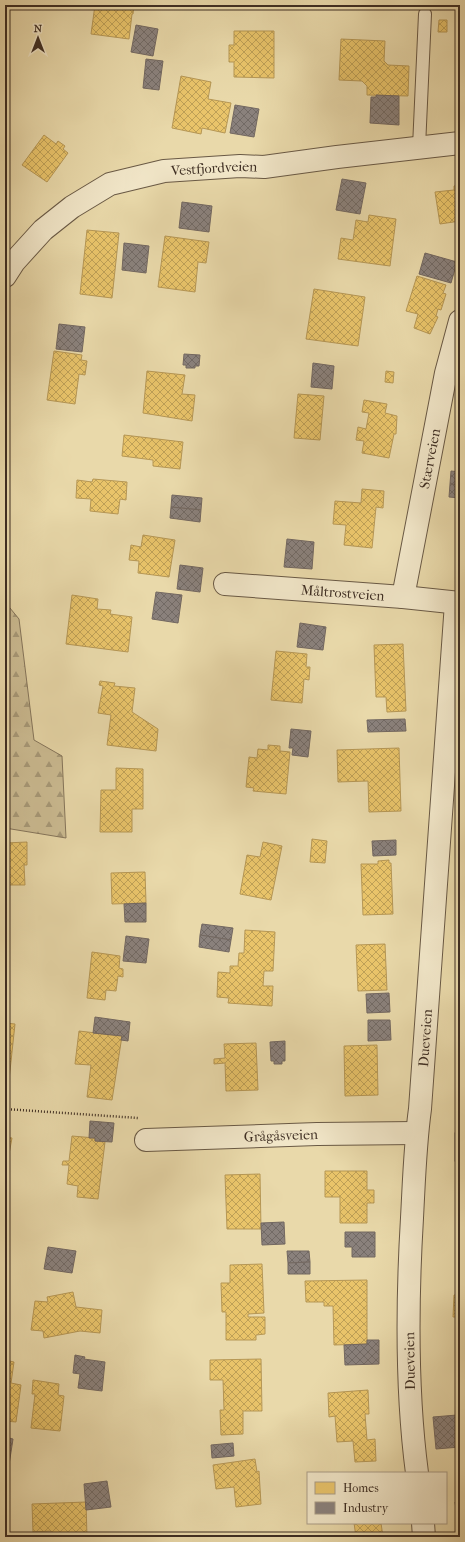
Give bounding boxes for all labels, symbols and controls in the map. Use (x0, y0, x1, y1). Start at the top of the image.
north arrow (18, 18, 58, 58)
text: N (34, 22, 43, 35)
street label: Vestfjordveien (169, 157, 258, 179)
street label: Stærveien (415, 427, 444, 490)
street label: Måltrostveien (300, 581, 385, 604)
street label: Dueveien (415, 1008, 436, 1068)
street label: Grågåsveien (243, 1125, 318, 1145)
street label: Dueveien (401, 1332, 419, 1390)
legend (307, 1472, 447, 1524)
text: Homes (343, 1481, 379, 1495)
text: Industry (343, 1501, 389, 1515)

